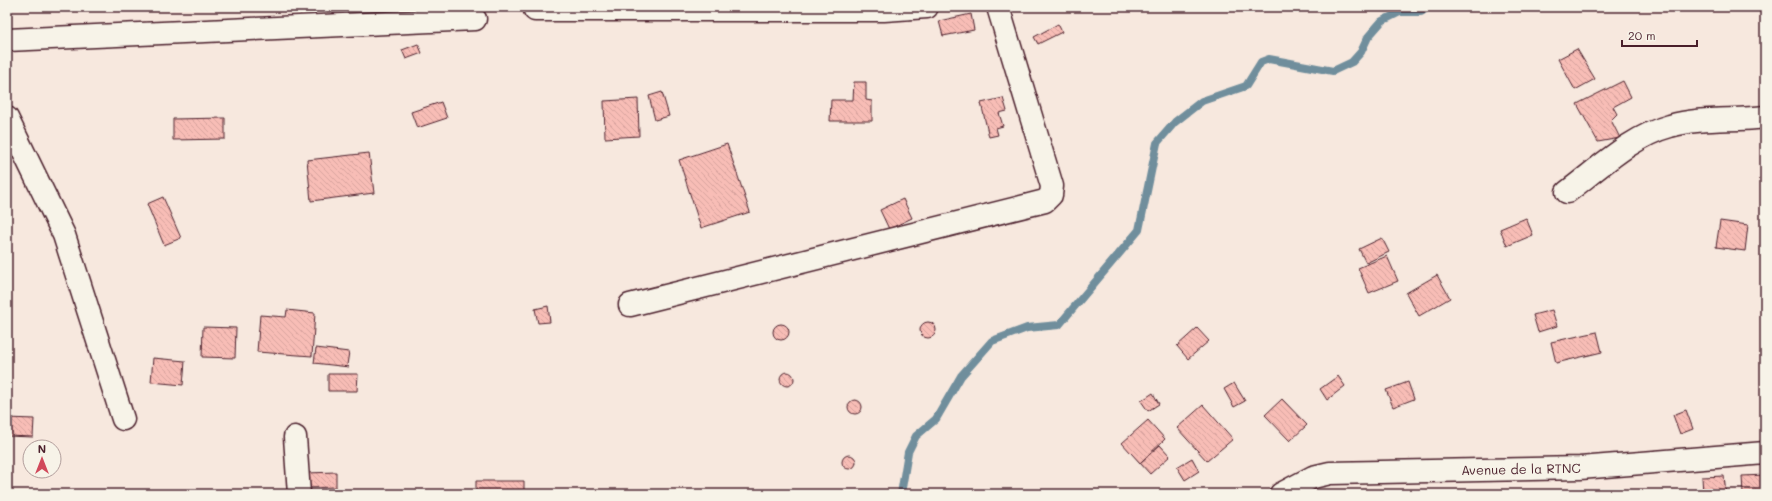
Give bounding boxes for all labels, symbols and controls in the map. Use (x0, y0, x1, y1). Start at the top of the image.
scale bar (1622, 22, 1697, 48)
text: 20 m (1628, 27, 1656, 43)
north arrow (22, 439, 62, 479)
text: N (38, 441, 46, 456)
street label: Avenue de la RTNC (1461, 459, 1581, 478)

